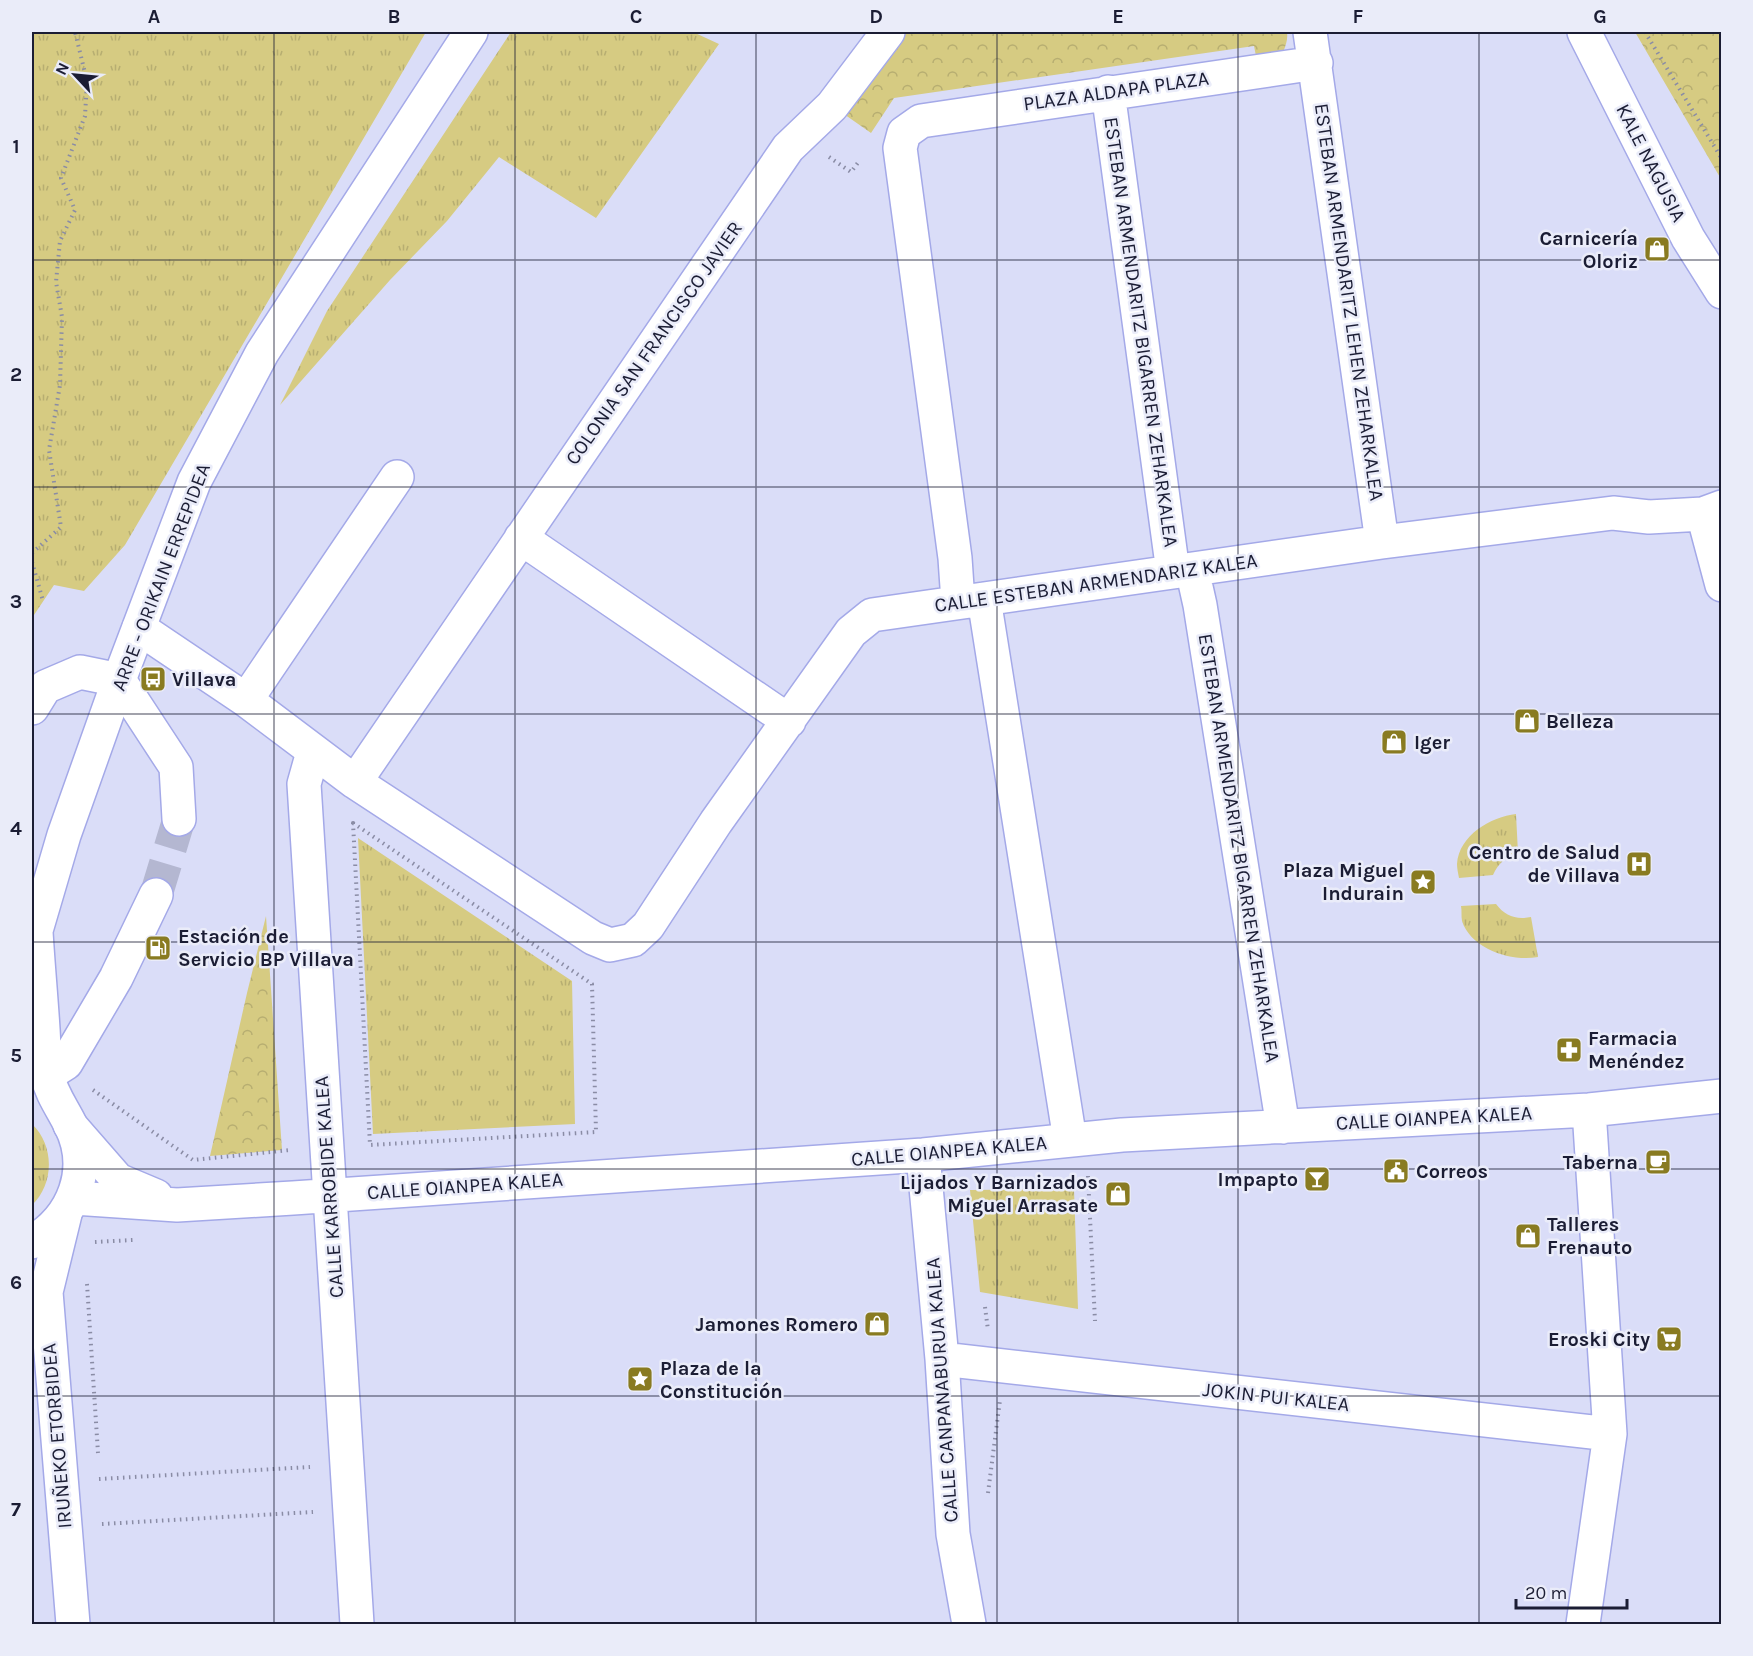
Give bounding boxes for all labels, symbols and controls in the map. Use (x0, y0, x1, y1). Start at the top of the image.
text: A (148, 5, 161, 28)
text: B (388, 5, 400, 28)
text: C (630, 5, 642, 28)
text: D (869, 5, 883, 28)
text: E (1112, 5, 1124, 28)
text: F (1353, 5, 1364, 28)
text: G (1593, 5, 1607, 28)
north arrow (45, 45, 105, 105)
text: N (51, 59, 73, 78)
street label: PLAZA ALDAPA PLAZA (1022, 67, 1210, 115)
street label: KALE NAGUSIA (1611, 100, 1691, 226)
street label: ESTEBAN ARMENDARITZ LEHEN ZEHARKALEA (1310, 102, 1388, 502)
street label: ESTEBAN ARMENDARITZ BIGARREN ZEHARKALEA (1099, 115, 1183, 549)
text: 1 (12, 135, 20, 158)
street label: COLONIA SAN FRANCISCO JAVIER (561, 217, 747, 469)
place label: Carnicería Oloriz (1539, 227, 1638, 273)
shop icon: Carnicería Oloriz (1642, 234, 1672, 264)
text: 2 (10, 363, 22, 386)
street label: ARRE - ORIKAIN ERREPIDEA (107, 460, 215, 694)
street label: CALLE ESTEBAN ARMENDARIZ KALEA (933, 549, 1259, 617)
text: 3 (10, 590, 22, 613)
street label: ESTEBAN ARMENDARITZ BIGARREN ZEHARKALEA (1194, 632, 1284, 1064)
bus stop icon: Villava (138, 664, 168, 694)
place label: Villava (172, 668, 237, 691)
shop icon: Belleza (1512, 706, 1542, 736)
place label: Belleza (1546, 710, 1614, 733)
shop icon: Iger (1379, 727, 1409, 757)
place label: Iger (1414, 731, 1450, 754)
text: 4 (10, 817, 22, 840)
place label: Centro de Salud de Villava (1469, 841, 1620, 887)
hospital icon: Centro de Salud de Villava (1624, 849, 1654, 879)
place label: Plaza Miguel Indurain (1283, 859, 1404, 905)
place icon: Plaza Miguel Indurain (1408, 867, 1438, 897)
place label: Estación de Servicio BP Villava (178, 925, 354, 971)
fuel station icon: Estación de Servicio BP Villava (143, 933, 173, 963)
place label: Farmacia Menéndez (1588, 1027, 1684, 1073)
pharmacy icon: Farmacia Menéndez (1554, 1035, 1584, 1065)
text: 5 (10, 1044, 22, 1067)
street label: CALLE KARROBIDE KALEA (310, 1075, 348, 1299)
street label: CALLE OIANPEA KALEA (1335, 1101, 1533, 1135)
street label: CALLE OIANPEA KALEA (850, 1131, 1048, 1171)
cafe icon: Taberna (1643, 1147, 1673, 1177)
place label: Taberna (1563, 1151, 1638, 1174)
public building icon: Correos (1381, 1156, 1411, 1186)
place label: Correos (1416, 1160, 1488, 1183)
bar icon: Impapto (1302, 1164, 1332, 1194)
street label: CALLE OIANPEA KALEA (366, 1168, 564, 1204)
place label: Impapto (1218, 1168, 1298, 1191)
place label: Lijados Y Barnizados Miguel Arrasate (900, 1171, 1098, 1217)
shop icon: Lijados Y Barnizados Miguel Arrasate (1103, 1179, 1133, 1209)
place label: Talleres Frenauto (1547, 1213, 1632, 1259)
shop icon: Talleres Frenauto (1513, 1221, 1543, 1251)
street label: CALLE CANPANABURUA KALEA (921, 1257, 963, 1523)
text: 6 (10, 1271, 22, 1294)
shop icon: Jamones Romero (862, 1309, 892, 1339)
place label: Jamones Romero (696, 1313, 858, 1336)
supermarket icon: Eroski City (1654, 1324, 1684, 1354)
place label: Eroski City (1548, 1328, 1650, 1351)
street label: IRUÑEKO ETORBIDEA (37, 1342, 77, 1530)
place label: Plaza de la Constitución (660, 1357, 783, 1403)
place icon: Plaza de la Constitución (625, 1364, 655, 1394)
street label: JOKIN PUI KALEA (1202, 1378, 1350, 1416)
text: 7 (11, 1498, 21, 1521)
scale bar (1516, 1572, 1627, 1610)
text: 20 m (1525, 1582, 1567, 1604)

